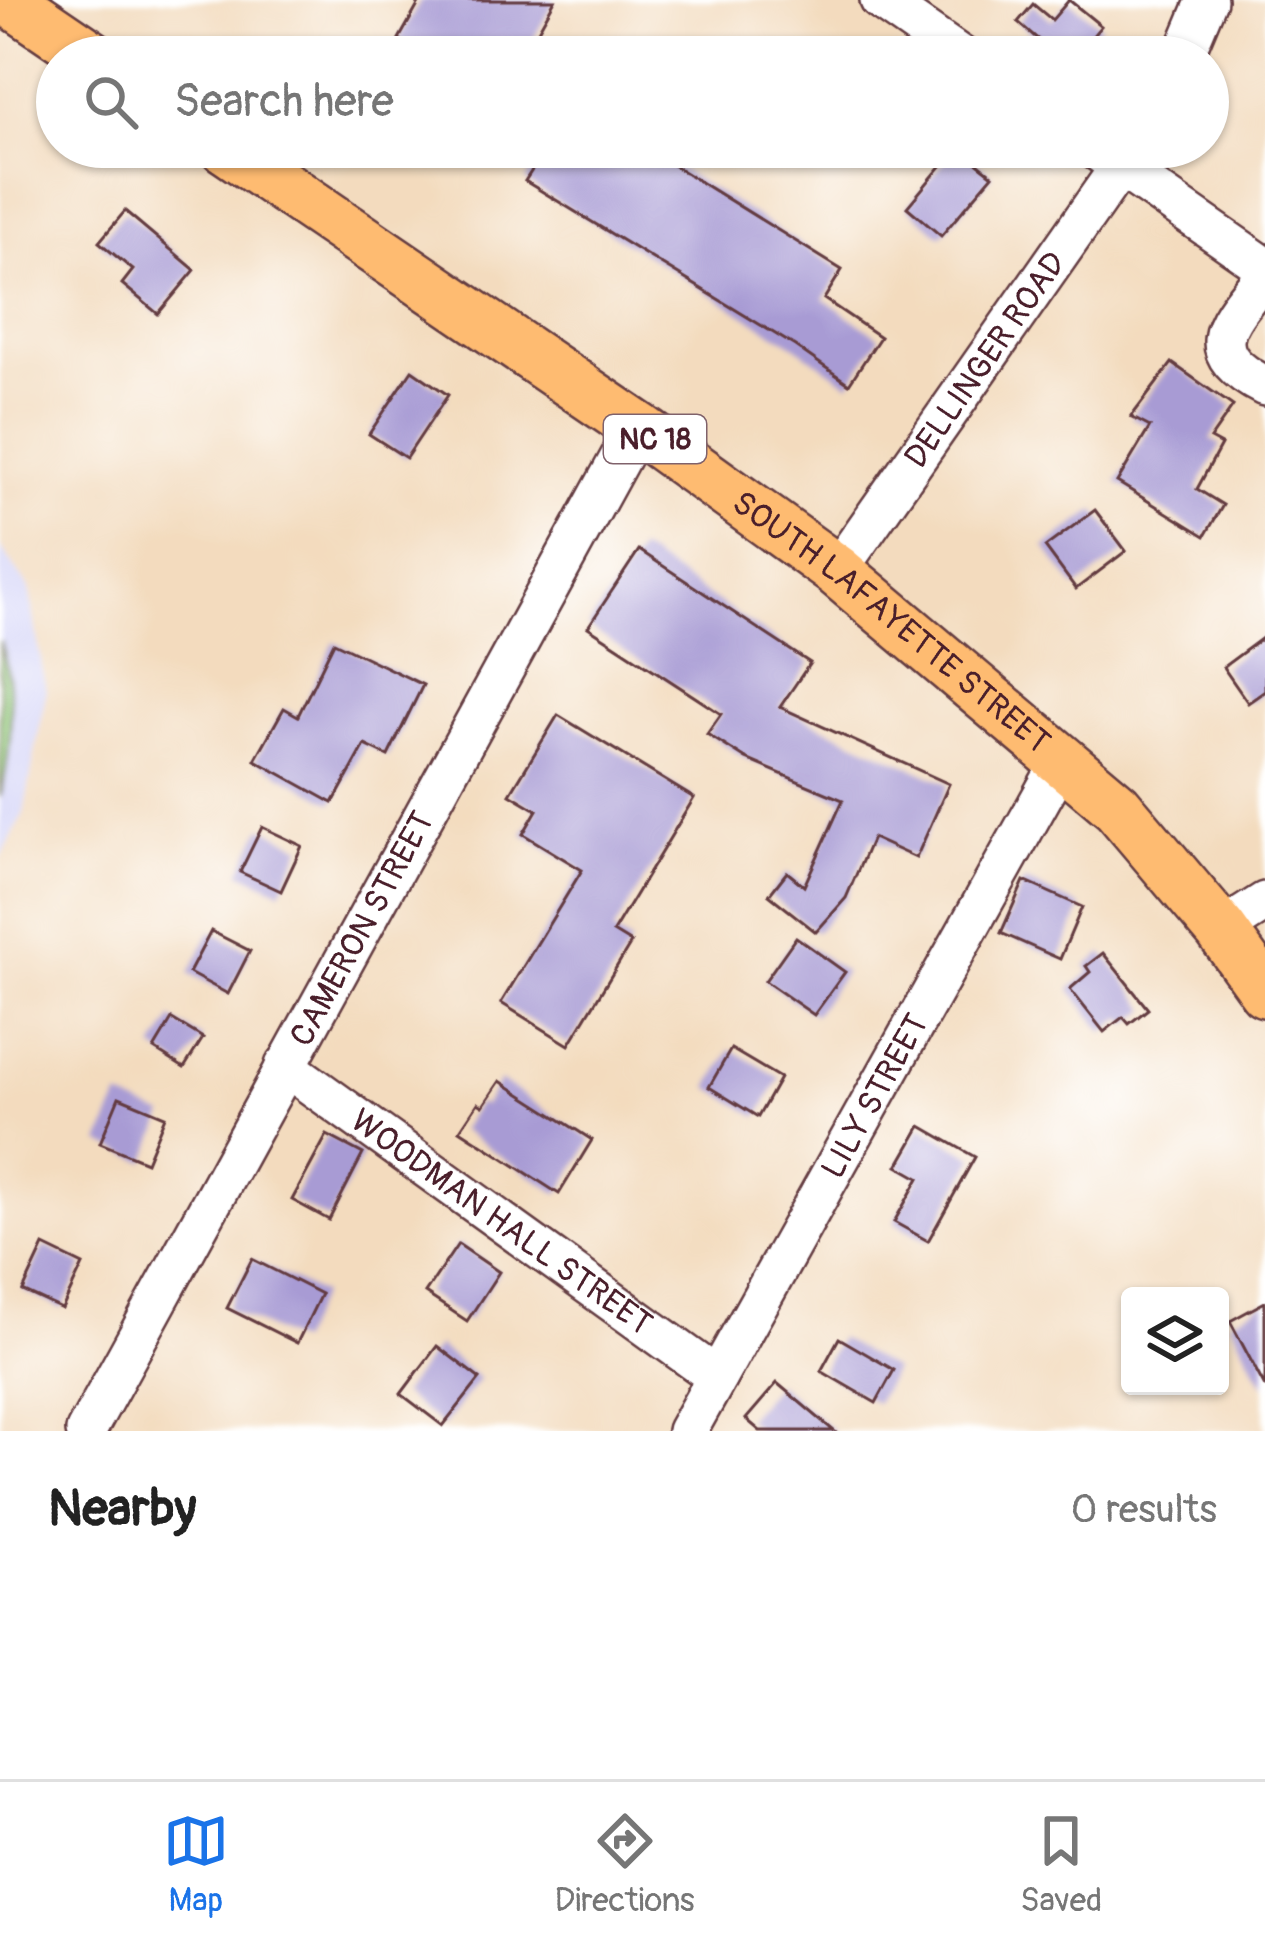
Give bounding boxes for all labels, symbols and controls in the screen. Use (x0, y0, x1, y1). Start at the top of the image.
search box (36, 36, 1229, 168)
icon: search (78, 69, 144, 135)
text: Search here (174, 74, 394, 130)
street label: DELLINGER ROAD (895, 244, 1075, 476)
road number: NC 18 (604, 415, 706, 463)
street label: SOUTH LAFAYETTE STREET (725, 482, 1059, 762)
street label: CAMERON STREET (281, 804, 443, 1053)
street label: LILY STREET (812, 1006, 937, 1185)
street label: WOODMAN HALL STREET (343, 1100, 660, 1344)
map controls (1121, 1287, 1229, 1395)
button: layers (1121, 1287, 1229, 1395)
text: Nearby (48, 1477, 196, 1541)
text: 0 results (1071, 1485, 1217, 1534)
tab: Map (163, 1808, 229, 1921)
tab: Directions (555, 1808, 695, 1921)
tab: Saved (1020, 1808, 1102, 1921)

